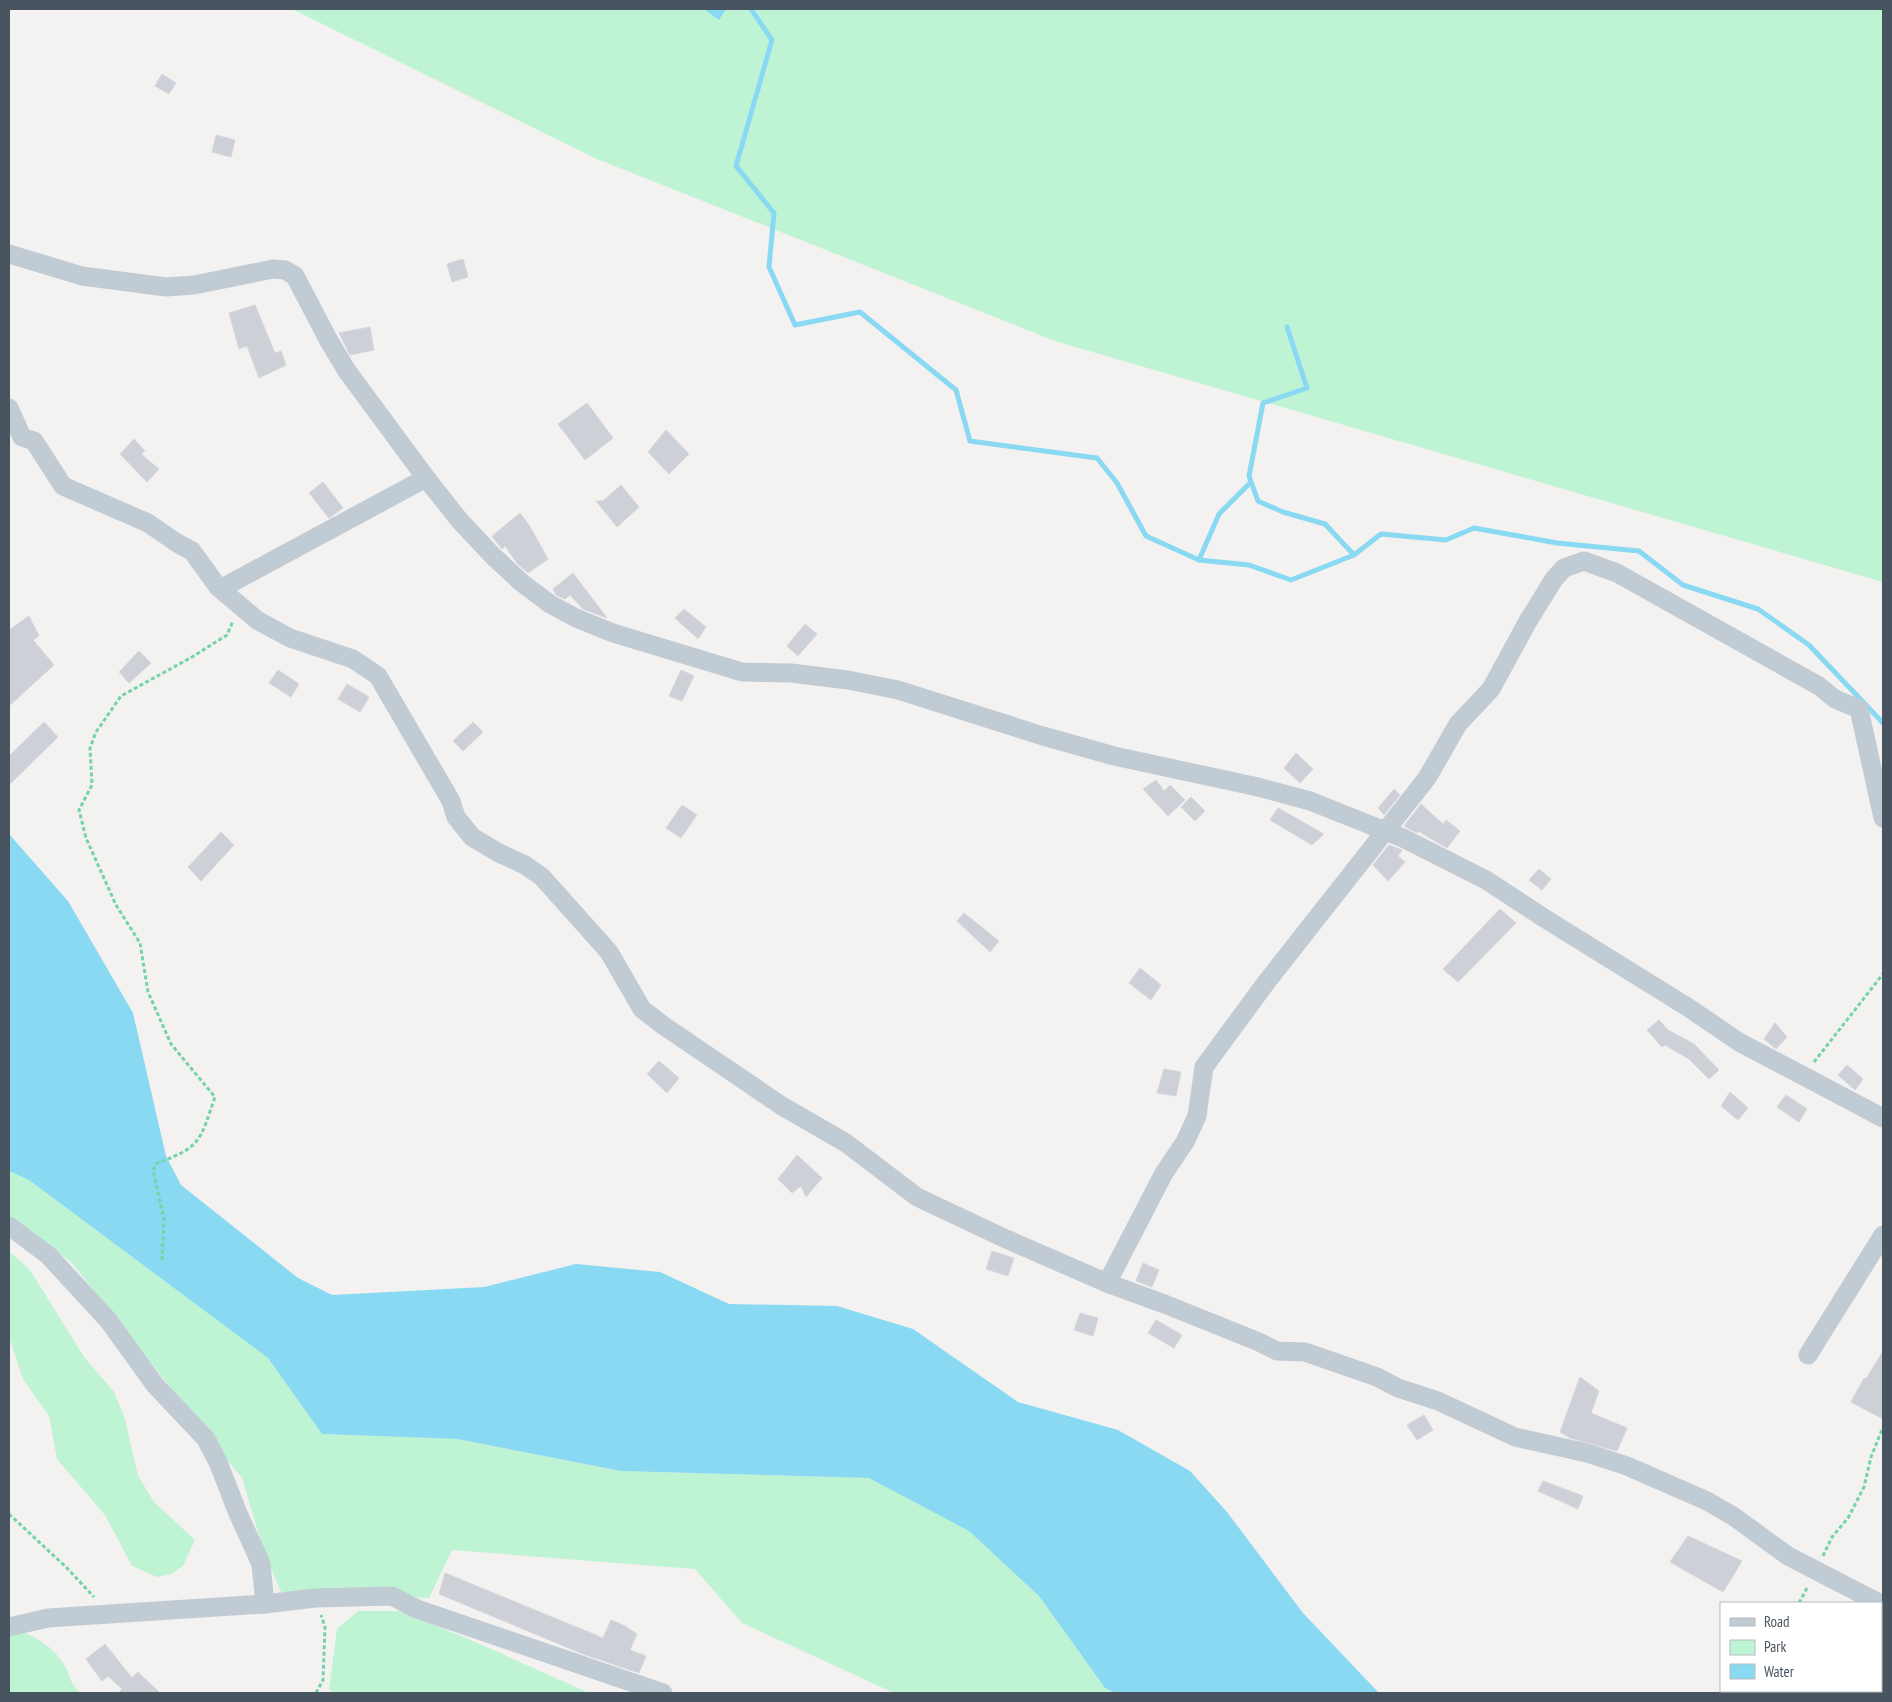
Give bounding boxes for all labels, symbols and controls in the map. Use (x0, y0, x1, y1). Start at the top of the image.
legend (1720, 1602, 1882, 1692)
text: Road (1764, 1612, 1790, 1631)
text: Park (1764, 1637, 1786, 1656)
text: Water (1764, 1662, 1795, 1681)

